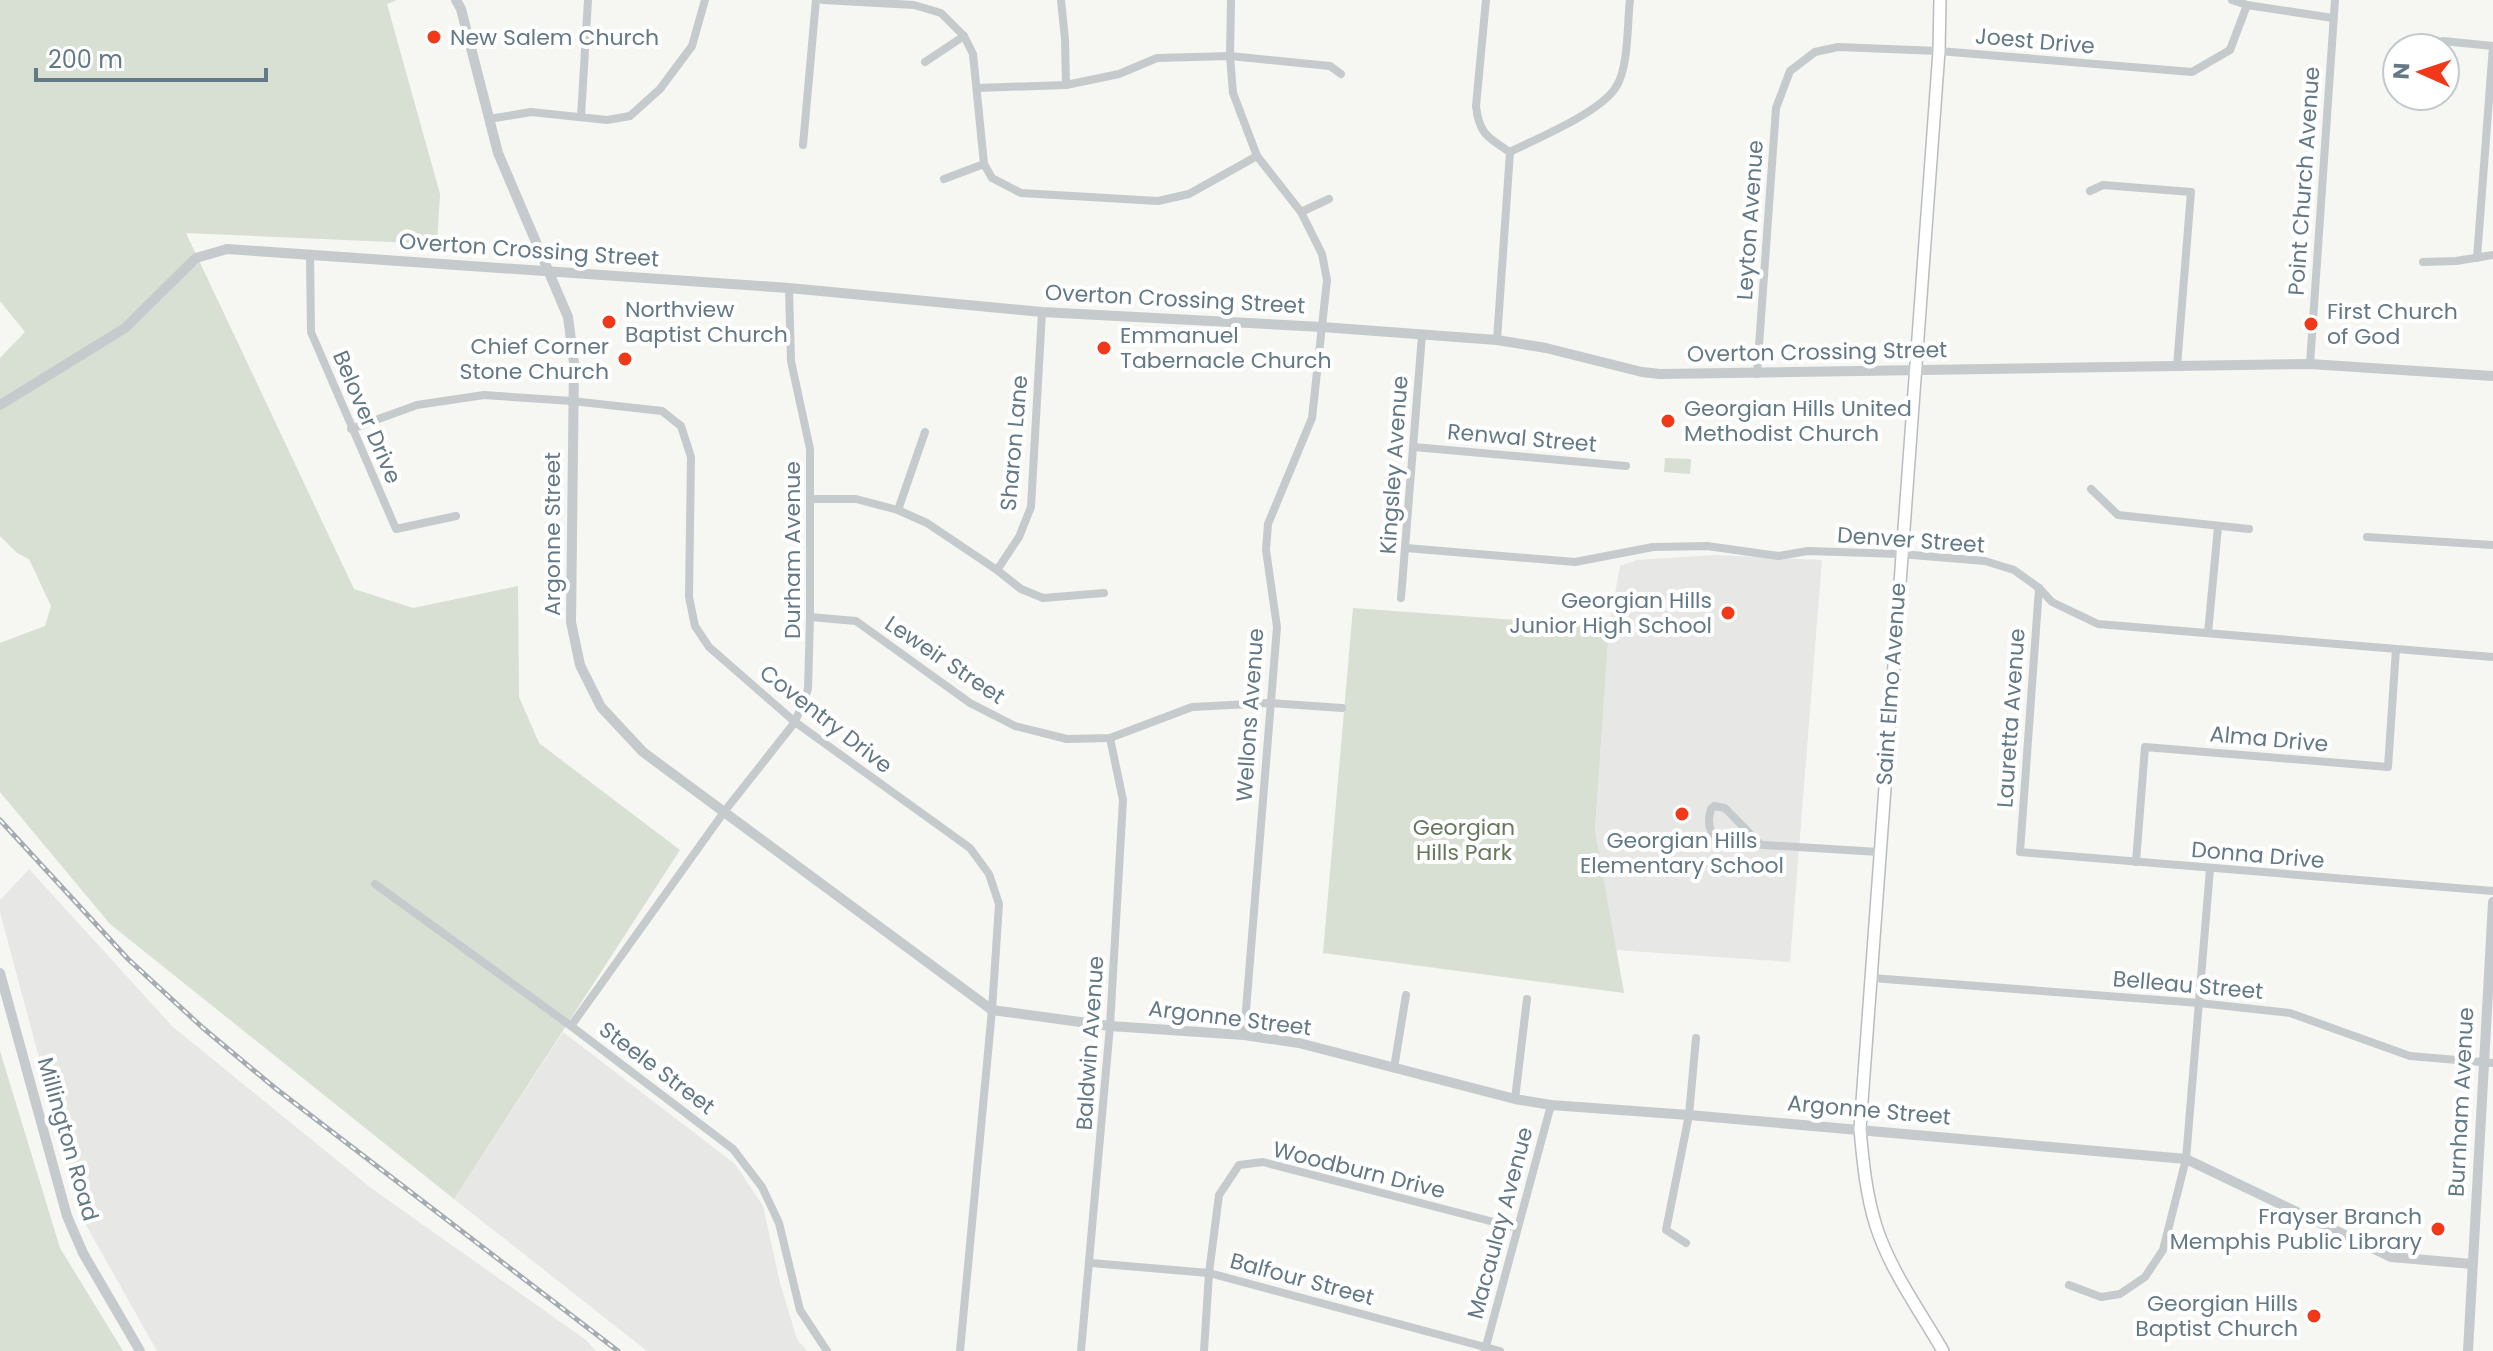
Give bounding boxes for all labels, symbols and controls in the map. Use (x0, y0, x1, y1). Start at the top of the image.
street label: Joest Drive (1974, 20, 2096, 62)
place label: New Salem Church (450, 22, 659, 53)
marker: New Salem Church (425, 28, 443, 46)
scale bar (36, 32, 266, 82)
north arrow (2381, 32, 2461, 112)
text: 200 m (48, 43, 123, 76)
text: N (2386, 62, 2417, 80)
street label: Point Church Avenue (2281, 65, 2327, 297)
street label: Leyton Avenue (1729, 139, 1771, 301)
street label: Overton Crossing Street (398, 225, 660, 275)
street label: Overton Crossing Street (1044, 277, 1306, 321)
place label: Northview Baptist Church (625, 294, 788, 350)
place label: First Church of God (2327, 296, 2458, 352)
marker: Northview Baptist Church (600, 313, 618, 331)
marker: First Church of God (2302, 315, 2320, 333)
place label: Emmanuel Tabernacle Church (1120, 320, 1332, 376)
place label: Chief Corner Stone Church (460, 331, 609, 387)
street label: Overton Crossing Street (1687, 334, 1947, 370)
marker: Emmanuel Tabernacle Church (1095, 339, 1113, 357)
street label: Belover Drive (325, 346, 409, 488)
marker: Chief Corner Stone Church (616, 350, 634, 368)
street label: Sharon Lane (993, 374, 1035, 512)
street label: Kingsley Avenue (1372, 375, 1416, 555)
place label: Georgian Hills United Methodist Church (1684, 393, 1912, 449)
marker: Georgian Hills United Methodist Church (1659, 412, 1677, 430)
street label: Renwal Street (1446, 416, 1598, 460)
street label: Argonne Street (537, 452, 568, 616)
street label: Durham Avenue (777, 461, 808, 639)
street label: Denver Street (1836, 519, 1986, 561)
street label: Saint Elmo Avenue (1868, 582, 1914, 786)
place label: Georgian Hills Junior High School (1509, 585, 1712, 641)
marker: Georgian Hills Junior High School (1719, 604, 1737, 622)
street label: Leweir Street (879, 608, 1011, 712)
street label: Wellons Avenue (1228, 627, 1272, 803)
street label: Lauretta Avenue (1989, 627, 2033, 809)
street label: Coventry Drive (753, 657, 899, 781)
street label: Alma Drive (2208, 718, 2330, 760)
marker: Georgian Hills Elementary School (1673, 805, 1691, 823)
park label: Georgian Hills Park (1413, 812, 1515, 868)
place label: Georgian Hills Elementary School (1580, 825, 1784, 881)
street label: Donna Drive (2190, 834, 2326, 876)
street label: Baldwin Avenue (1068, 955, 1112, 1131)
street label: Belleau Street (2112, 963, 2264, 1007)
street label: Argonne Street (1147, 993, 1313, 1043)
street label: Burnham Avenue (2441, 1006, 2481, 1198)
street label: Steele Street (593, 1014, 721, 1122)
street label: Millington Road (30, 1054, 106, 1224)
street label: Argonne Street (1786, 1087, 1952, 1133)
street label: Macaulay Avenue (1459, 1124, 1541, 1322)
street label: Woodburn Drive (1269, 1134, 1449, 1206)
place label: Frayser Branch Memphis Public Library (2170, 1201, 2423, 1257)
marker: Frayser Branch Memphis Public Library (2429, 1220, 2447, 1238)
street label: Balfour Street (1227, 1245, 1377, 1313)
place label: Georgian Hills Baptist Church (2135, 1288, 2298, 1344)
marker: Georgian Hills Baptist Church (2305, 1307, 2323, 1325)

